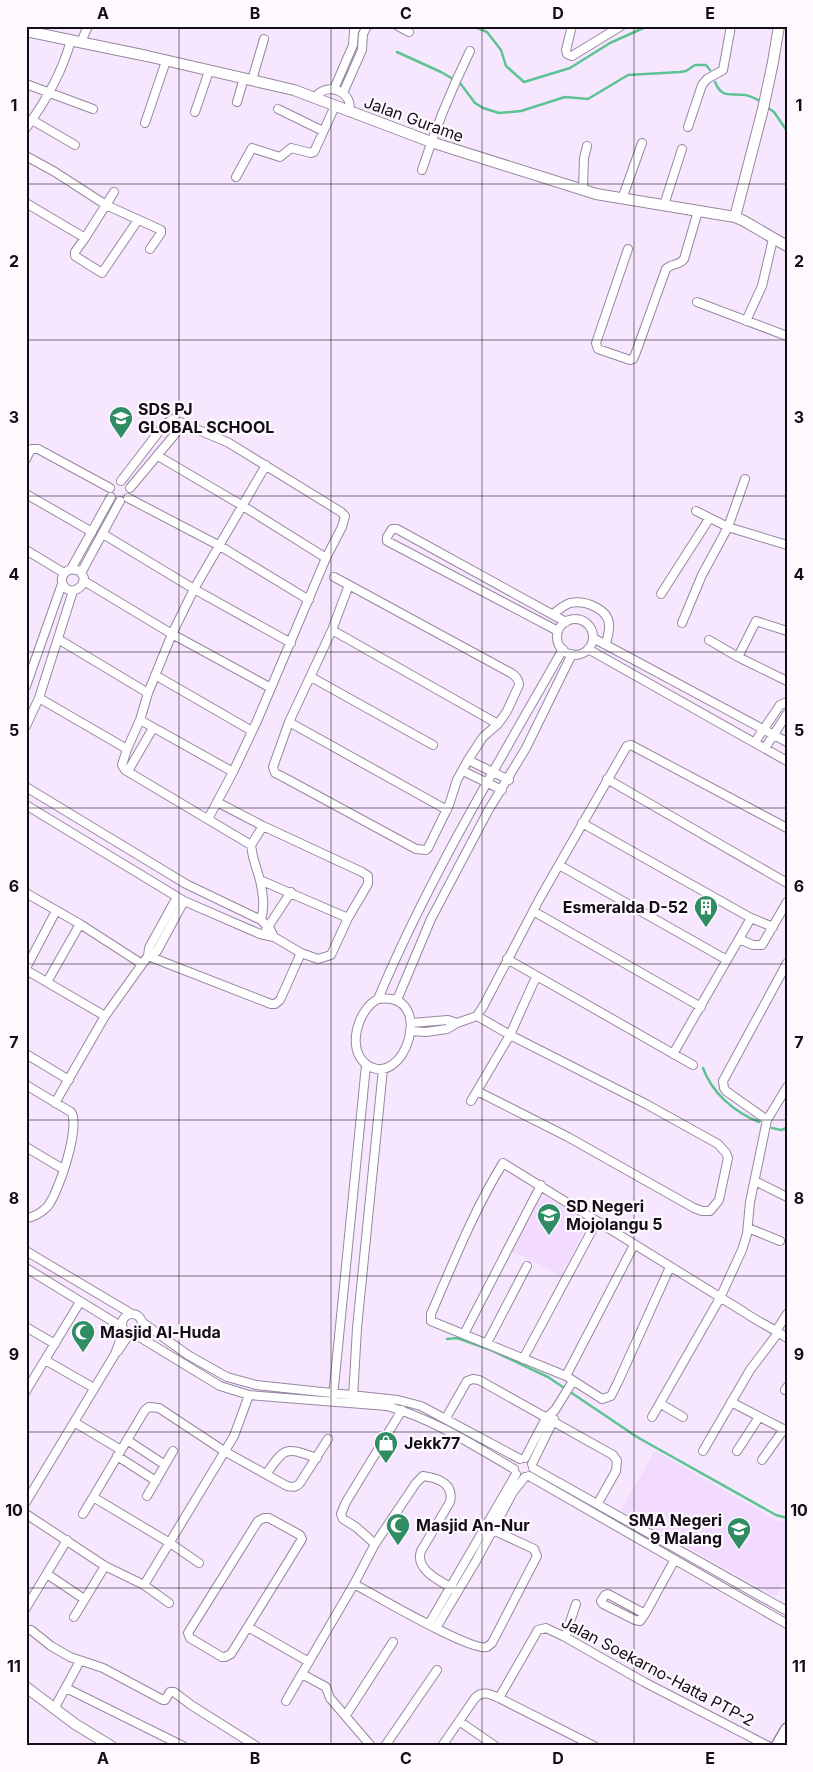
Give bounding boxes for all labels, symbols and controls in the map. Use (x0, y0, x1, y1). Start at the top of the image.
text: A (97, 3, 109, 23)
text: B (250, 3, 260, 23)
text: C (400, 3, 412, 23)
text: D (552, 3, 564, 23)
text: E (705, 3, 715, 23)
street label: Jalan Gurame (361, 92, 467, 146)
text: 1 (11, 95, 17, 115)
text: 1 (796, 95, 802, 115)
text: 2 (9, 251, 19, 271)
text: 2 (794, 251, 804, 271)
place label: SDS PJ GLOBAL SCHOOL (138, 399, 274, 437)
school or university icon: SDS PJ GLOBAL SCHOOL (108, 405, 134, 439)
text: 3 (9, 407, 19, 427)
text: 3 (794, 407, 804, 427)
text: 4 (9, 564, 20, 584)
text: 4 (794, 564, 805, 584)
text: 5 (9, 720, 19, 740)
text: 5 (794, 720, 804, 740)
text: 6 (9, 876, 19, 896)
text: 6 (794, 876, 804, 896)
building icon: Esmeralda D-52 (693, 894, 719, 928)
place label: Esmeralda D-52 (563, 897, 688, 917)
text: 7 (9, 1032, 19, 1052)
text: 7 (794, 1032, 804, 1052)
text: 8 (9, 1188, 19, 1208)
text: 8 (794, 1188, 804, 1208)
place label: SD Negeri Mojolangu 5 (566, 1196, 663, 1234)
school or university icon: SD Negeri Mojolangu 5 (536, 1202, 562, 1236)
mosque icon: Masjid Al-Huda (70, 1319, 96, 1353)
place label: Masjid Al-Huda (100, 1322, 221, 1342)
text: 9 (9, 1344, 19, 1364)
text: 9 (794, 1344, 804, 1364)
shop icon: Jekk77 (373, 1430, 399, 1464)
place label: Jekk77 (404, 1433, 460, 1453)
text: 10 (5, 1500, 23, 1520)
text: 10 (790, 1500, 808, 1520)
place label: SMA Negeri 9 Malang (629, 1510, 722, 1548)
mosque icon: Masjid An-Nur (385, 1512, 411, 1546)
place label: Masjid An-Nur (416, 1515, 530, 1535)
school or university icon: SMA Negeri 9 Malang (726, 1516, 752, 1550)
street label: Jalan Soekarno-Hatta PTP-2 (558, 1612, 758, 1730)
text: 11 (7, 1656, 21, 1676)
text: 11 (792, 1656, 806, 1676)
text: A (97, 1748, 109, 1768)
text: B (250, 1748, 260, 1768)
text: C (400, 1748, 412, 1768)
text: D (552, 1748, 564, 1768)
text: E (705, 1748, 715, 1768)

